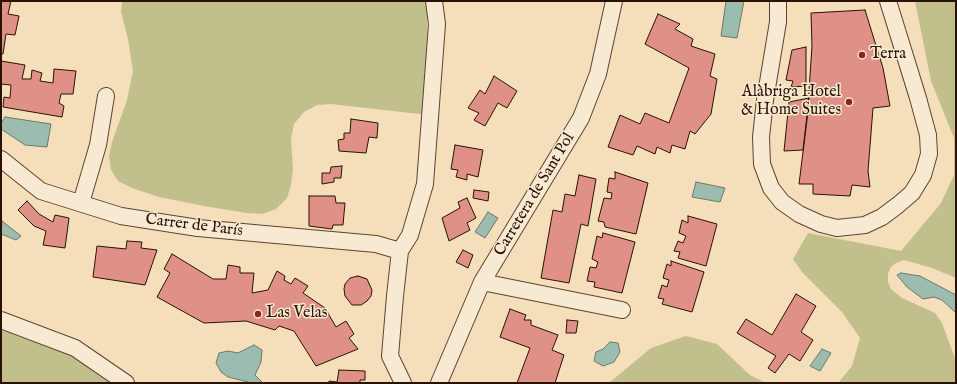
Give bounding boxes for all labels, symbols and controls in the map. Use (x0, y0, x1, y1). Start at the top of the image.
place label: Terra (870, 45, 906, 65)
marker: Terra (857, 50, 867, 60)
place label: Alàbriga Hotel & Home Suites (741, 83, 841, 121)
marker: Alàbriga Hotel & Home Suites (844, 97, 854, 107)
street label: Carretera de Sant Pol (491, 130, 579, 260)
street label: Carrer de París (144, 210, 244, 242)
place label: Las Velas (266, 304, 327, 324)
marker: Las Velas (253, 309, 263, 319)

